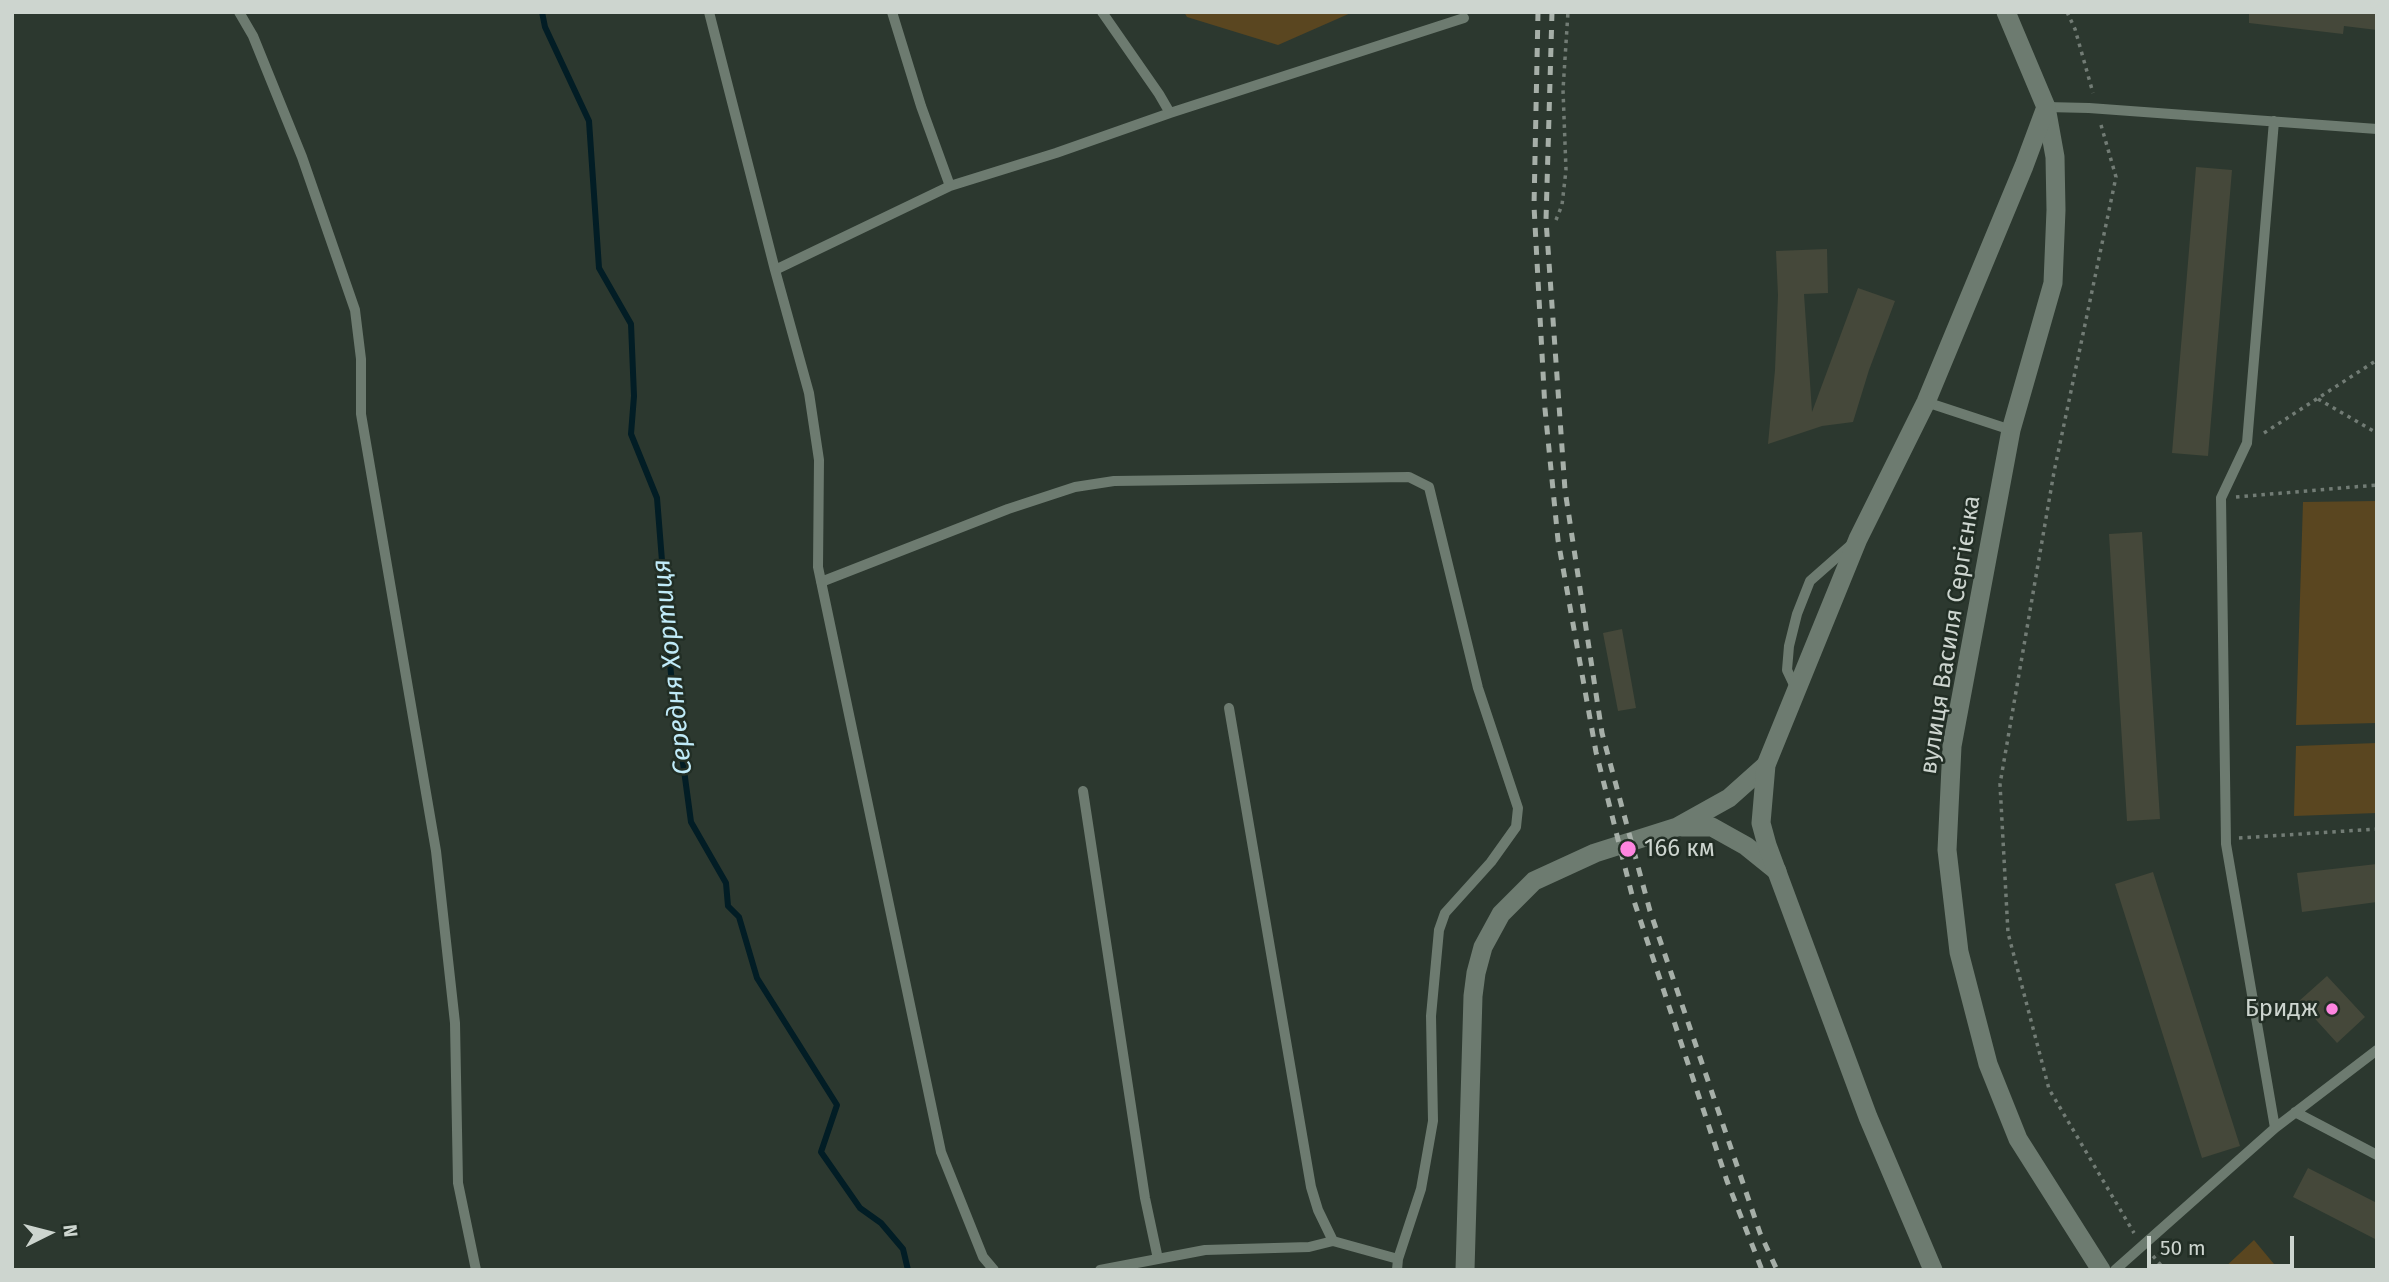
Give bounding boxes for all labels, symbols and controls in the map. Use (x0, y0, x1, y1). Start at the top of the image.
street label: вулиця Василя Сергієнка (1915, 494, 1987, 776)
water label: Середня Хортиця (646, 558, 700, 776)
place label: 166 км (1644, 835, 1715, 863)
marker: 166 км (1618, 839, 1638, 859)
place label: Бридж (2245, 995, 2318, 1023)
marker: Бридж (2324, 1001, 2340, 1017)
north arrow (14, 1198, 84, 1268)
scale bar (2151, 1222, 2298, 1266)
text: N (58, 1223, 82, 1238)
text: 50 m (2160, 1235, 2206, 1261)

